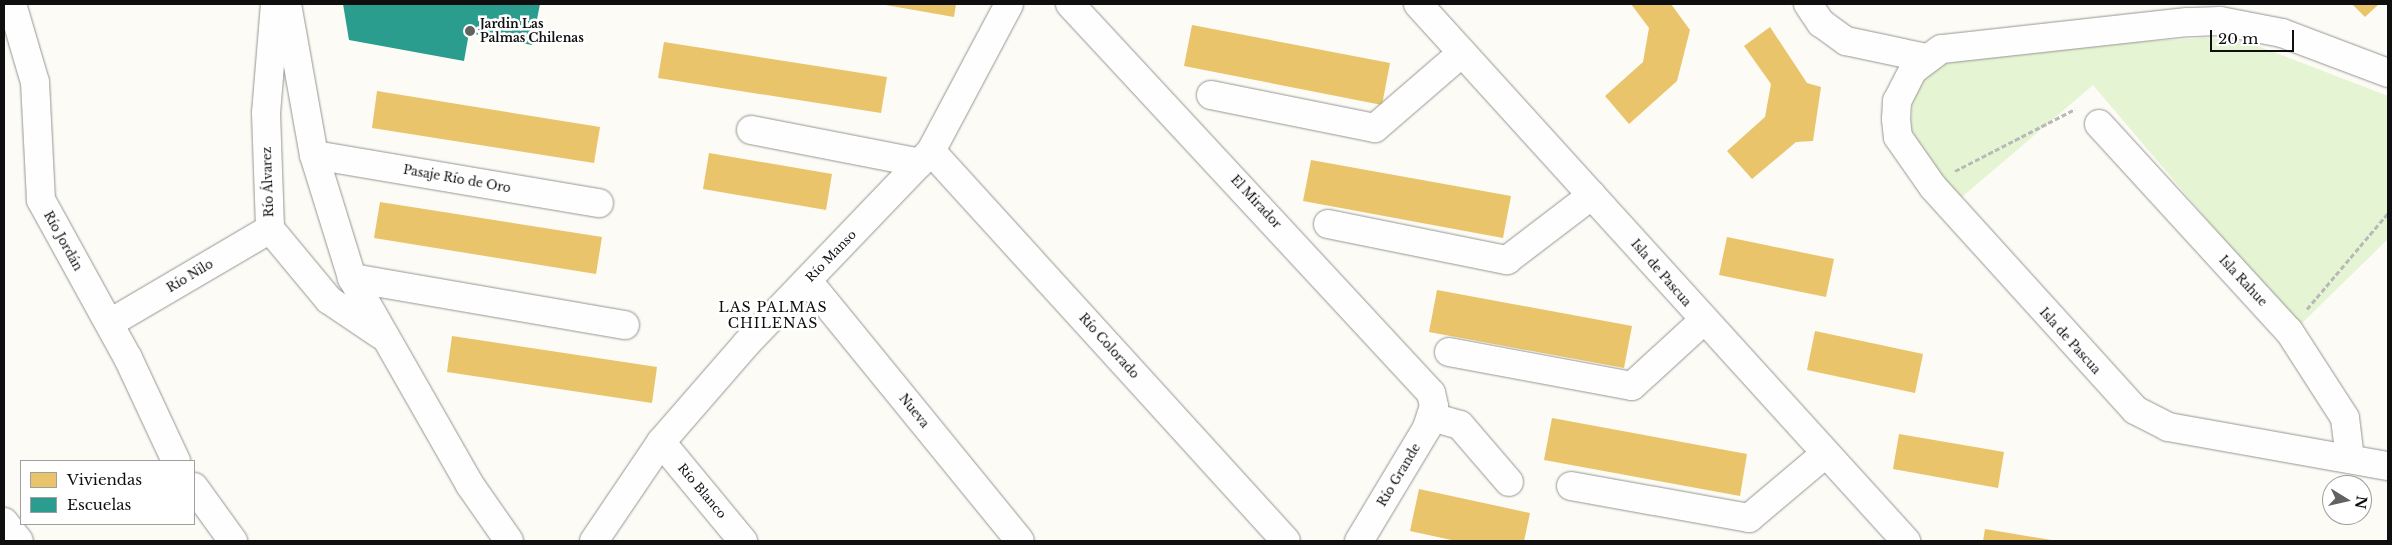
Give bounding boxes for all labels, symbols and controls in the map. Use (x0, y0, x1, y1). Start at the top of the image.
place label: Jardin Las Palmas Chilenas (480, 17, 584, 45)
scale bar (2212, 20, 2296, 52)
marker: Jardin Las Palmas Chilenas (464, 25, 476, 37)
text: 20 m (2218, 29, 2258, 48)
street label: Río Álvarez (260, 146, 276, 218)
street label: Pasaje Río de Oro (402, 162, 512, 196)
street label: El Mirador (1228, 172, 1284, 232)
street label: Río Jordán (41, 209, 85, 273)
street label: Río Manso (803, 227, 859, 285)
street label: Isla de Pascua (1628, 237, 1694, 309)
street label: Isla Rahue (2216, 253, 2270, 309)
street label: Río Nilo (164, 257, 216, 295)
district label: LAS PALMAS CHILENAS (717, 299, 829, 332)
street label: Isla de Pascua (2037, 305, 2103, 377)
street label: Río Colorado (1076, 311, 1142, 381)
street label: Nueva (896, 391, 932, 431)
street label: Río Grande (1375, 441, 1423, 509)
legend (20, 460, 195, 525)
street label: Río Blanco (675, 461, 729, 521)
text: Viviendas (67, 470, 142, 489)
north arrow (2322, 475, 2372, 525)
text: N (2351, 494, 2371, 510)
text: Escuelas (67, 495, 131, 514)

